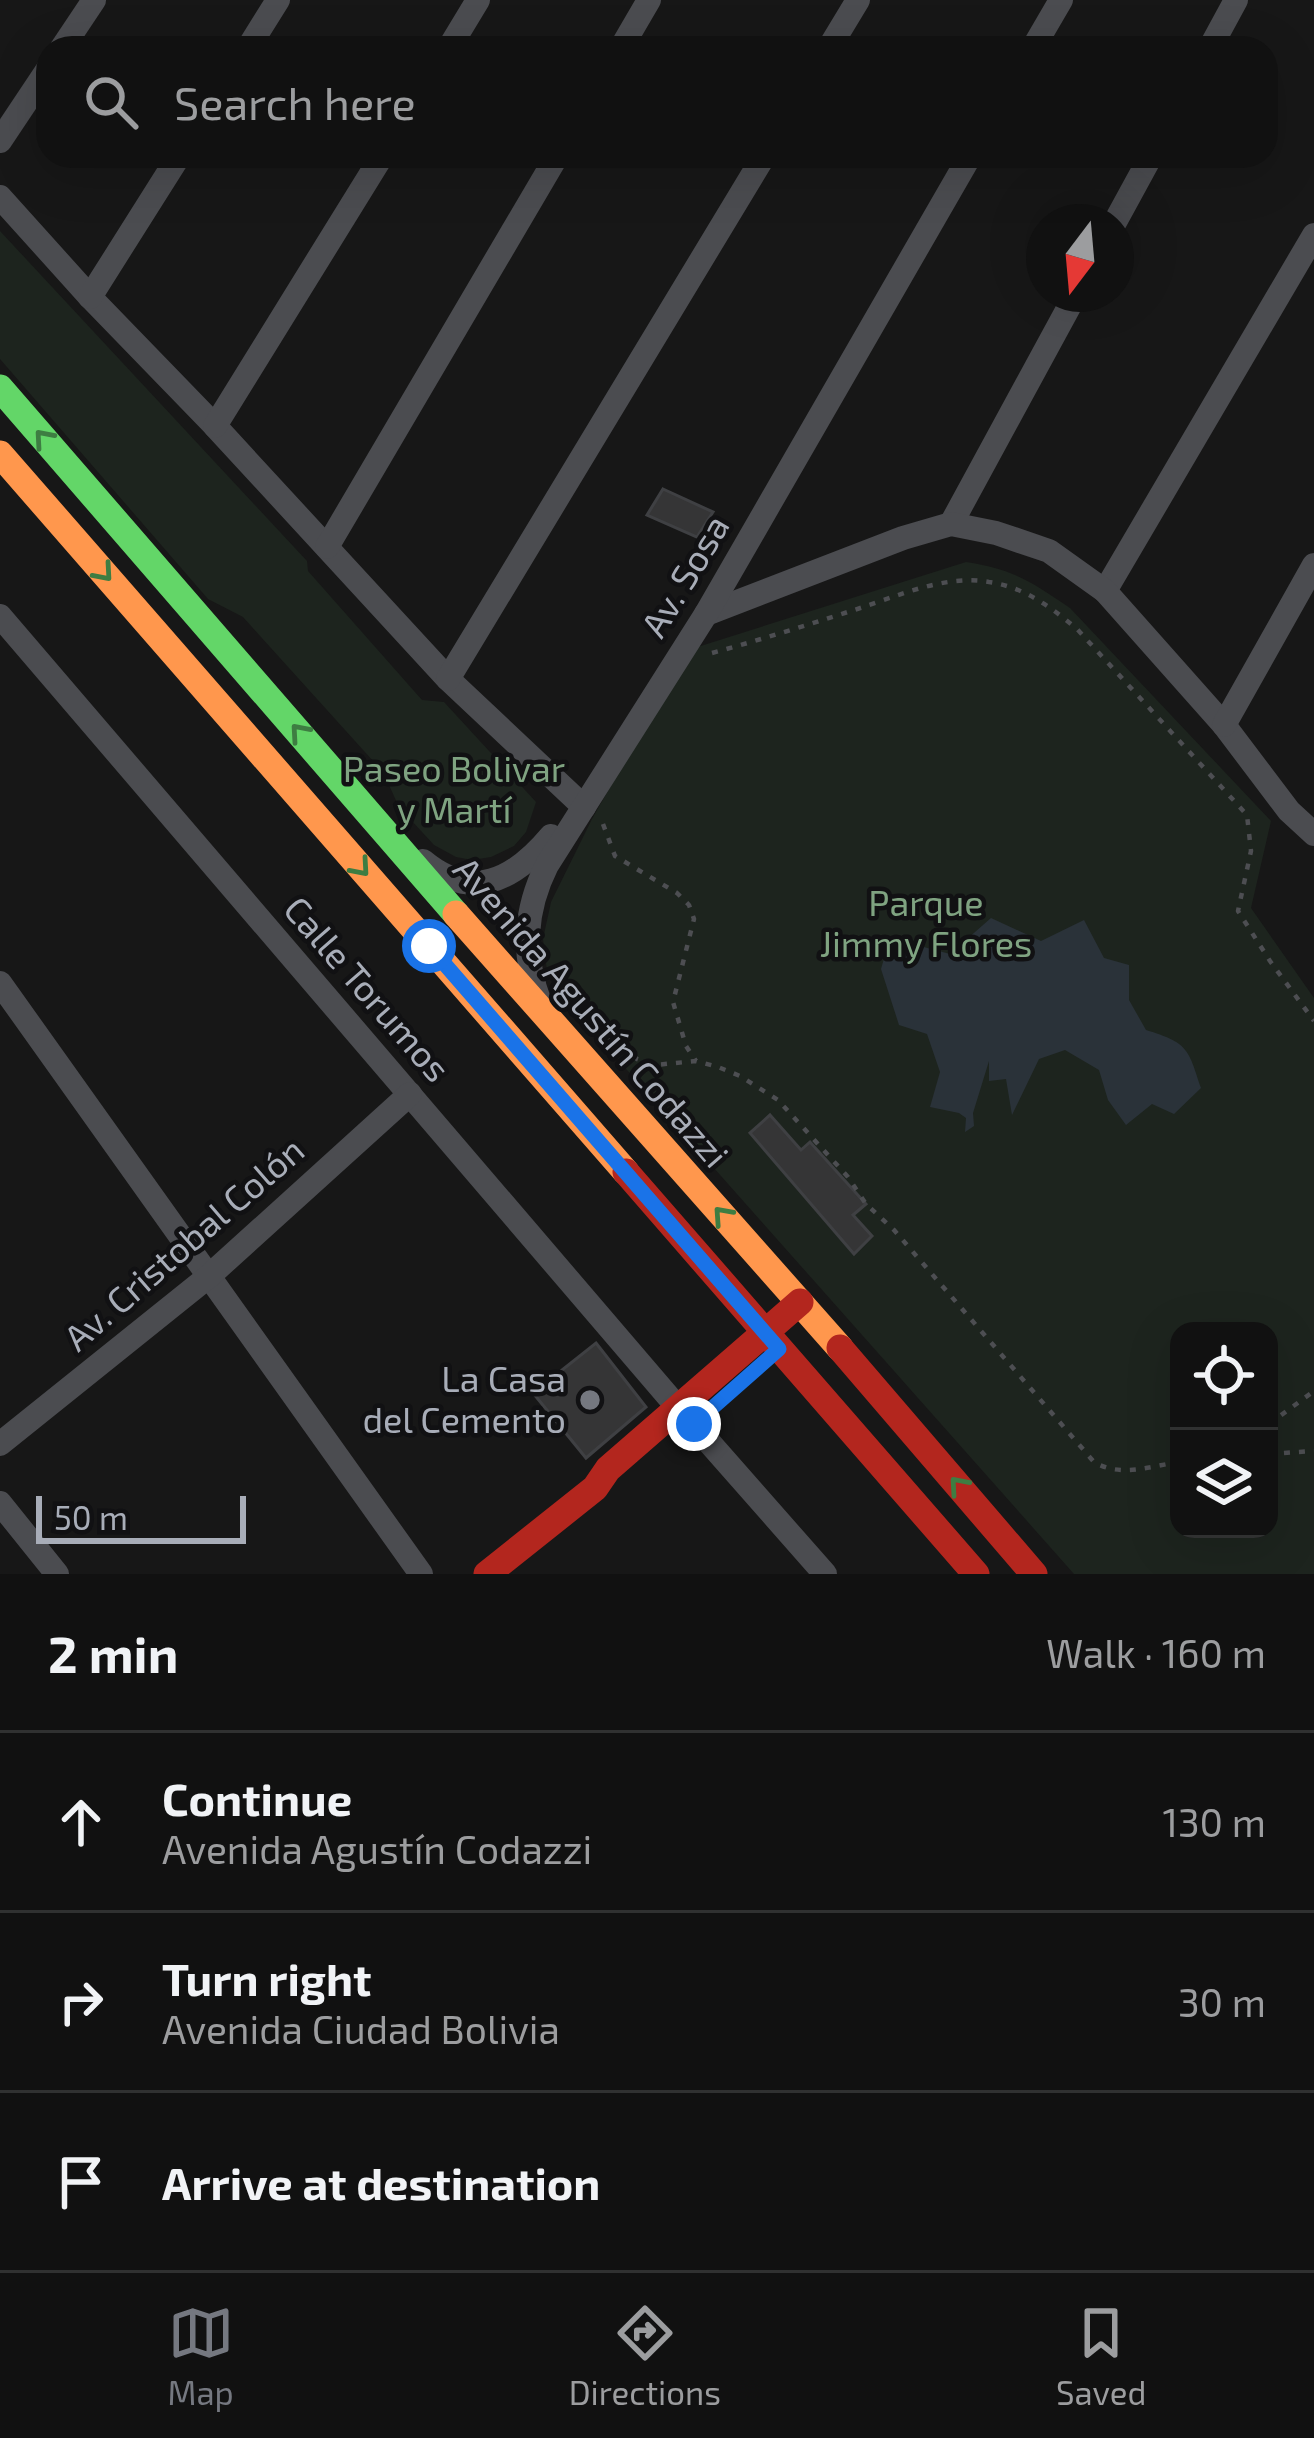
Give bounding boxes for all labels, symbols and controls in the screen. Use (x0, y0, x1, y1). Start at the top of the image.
search box (36, 36, 1278, 168)
icon: search (78, 69, 144, 135)
text: Search here (174, 75, 416, 129)
north arrow (1026, 204, 1134, 312)
one-way arrow (36, 430, 57, 452)
street label: Av. Sosa (631, 506, 737, 644)
one-way arrow (90, 560, 112, 582)
one-way arrow (291, 724, 313, 746)
park label: Paseo Bolivar y Martí (343, 746, 565, 830)
street label: Avenida Agustín Codazzi (446, 847, 739, 1175)
one-way arrow (346, 854, 368, 876)
park label: Parque Jimmy Flores (820, 880, 1032, 964)
street label: Calle Torumos (276, 887, 460, 1089)
route start (402, 919, 456, 973)
street label: Av. Cristobal Colón (54, 1127, 312, 1359)
one-way arrow (715, 1207, 736, 1229)
map controls (1170, 1322, 1278, 1538)
button: locate (1170, 1322, 1278, 1430)
place label: La Casa del Cemento (362, 1356, 566, 1440)
marker: La Casa del Cemento (577, 1387, 603, 1413)
route end (667, 1397, 721, 1451)
button: layers (1170, 1430, 1278, 1538)
one-way arrow (950, 1477, 972, 1499)
scale bar (36, 1490, 246, 1543)
text: 50 m (54, 1497, 128, 1537)
text: 2 min (48, 1622, 178, 1683)
text: Walk · 160 m (1046, 1629, 1266, 1676)
text: Continue (162, 1771, 352, 1825)
icon: ahead (48, 1789, 114, 1855)
text: 130 m (1162, 1798, 1266, 1845)
text: Avenida Agustín Codazzi (162, 1825, 592, 1872)
text: Turn right (162, 1951, 371, 2005)
icon: right (48, 1969, 114, 2035)
text: 30 m (1178, 1978, 1266, 2025)
text: Avenida Ciudad Bolivia (162, 2005, 560, 2052)
icon: arrive (48, 2149, 114, 2215)
text: Arrive at destination (162, 2155, 600, 2209)
tab: Map (168, 2300, 234, 2412)
tab: Directions (569, 2300, 721, 2412)
tab: Saved (1056, 2300, 1146, 2412)

